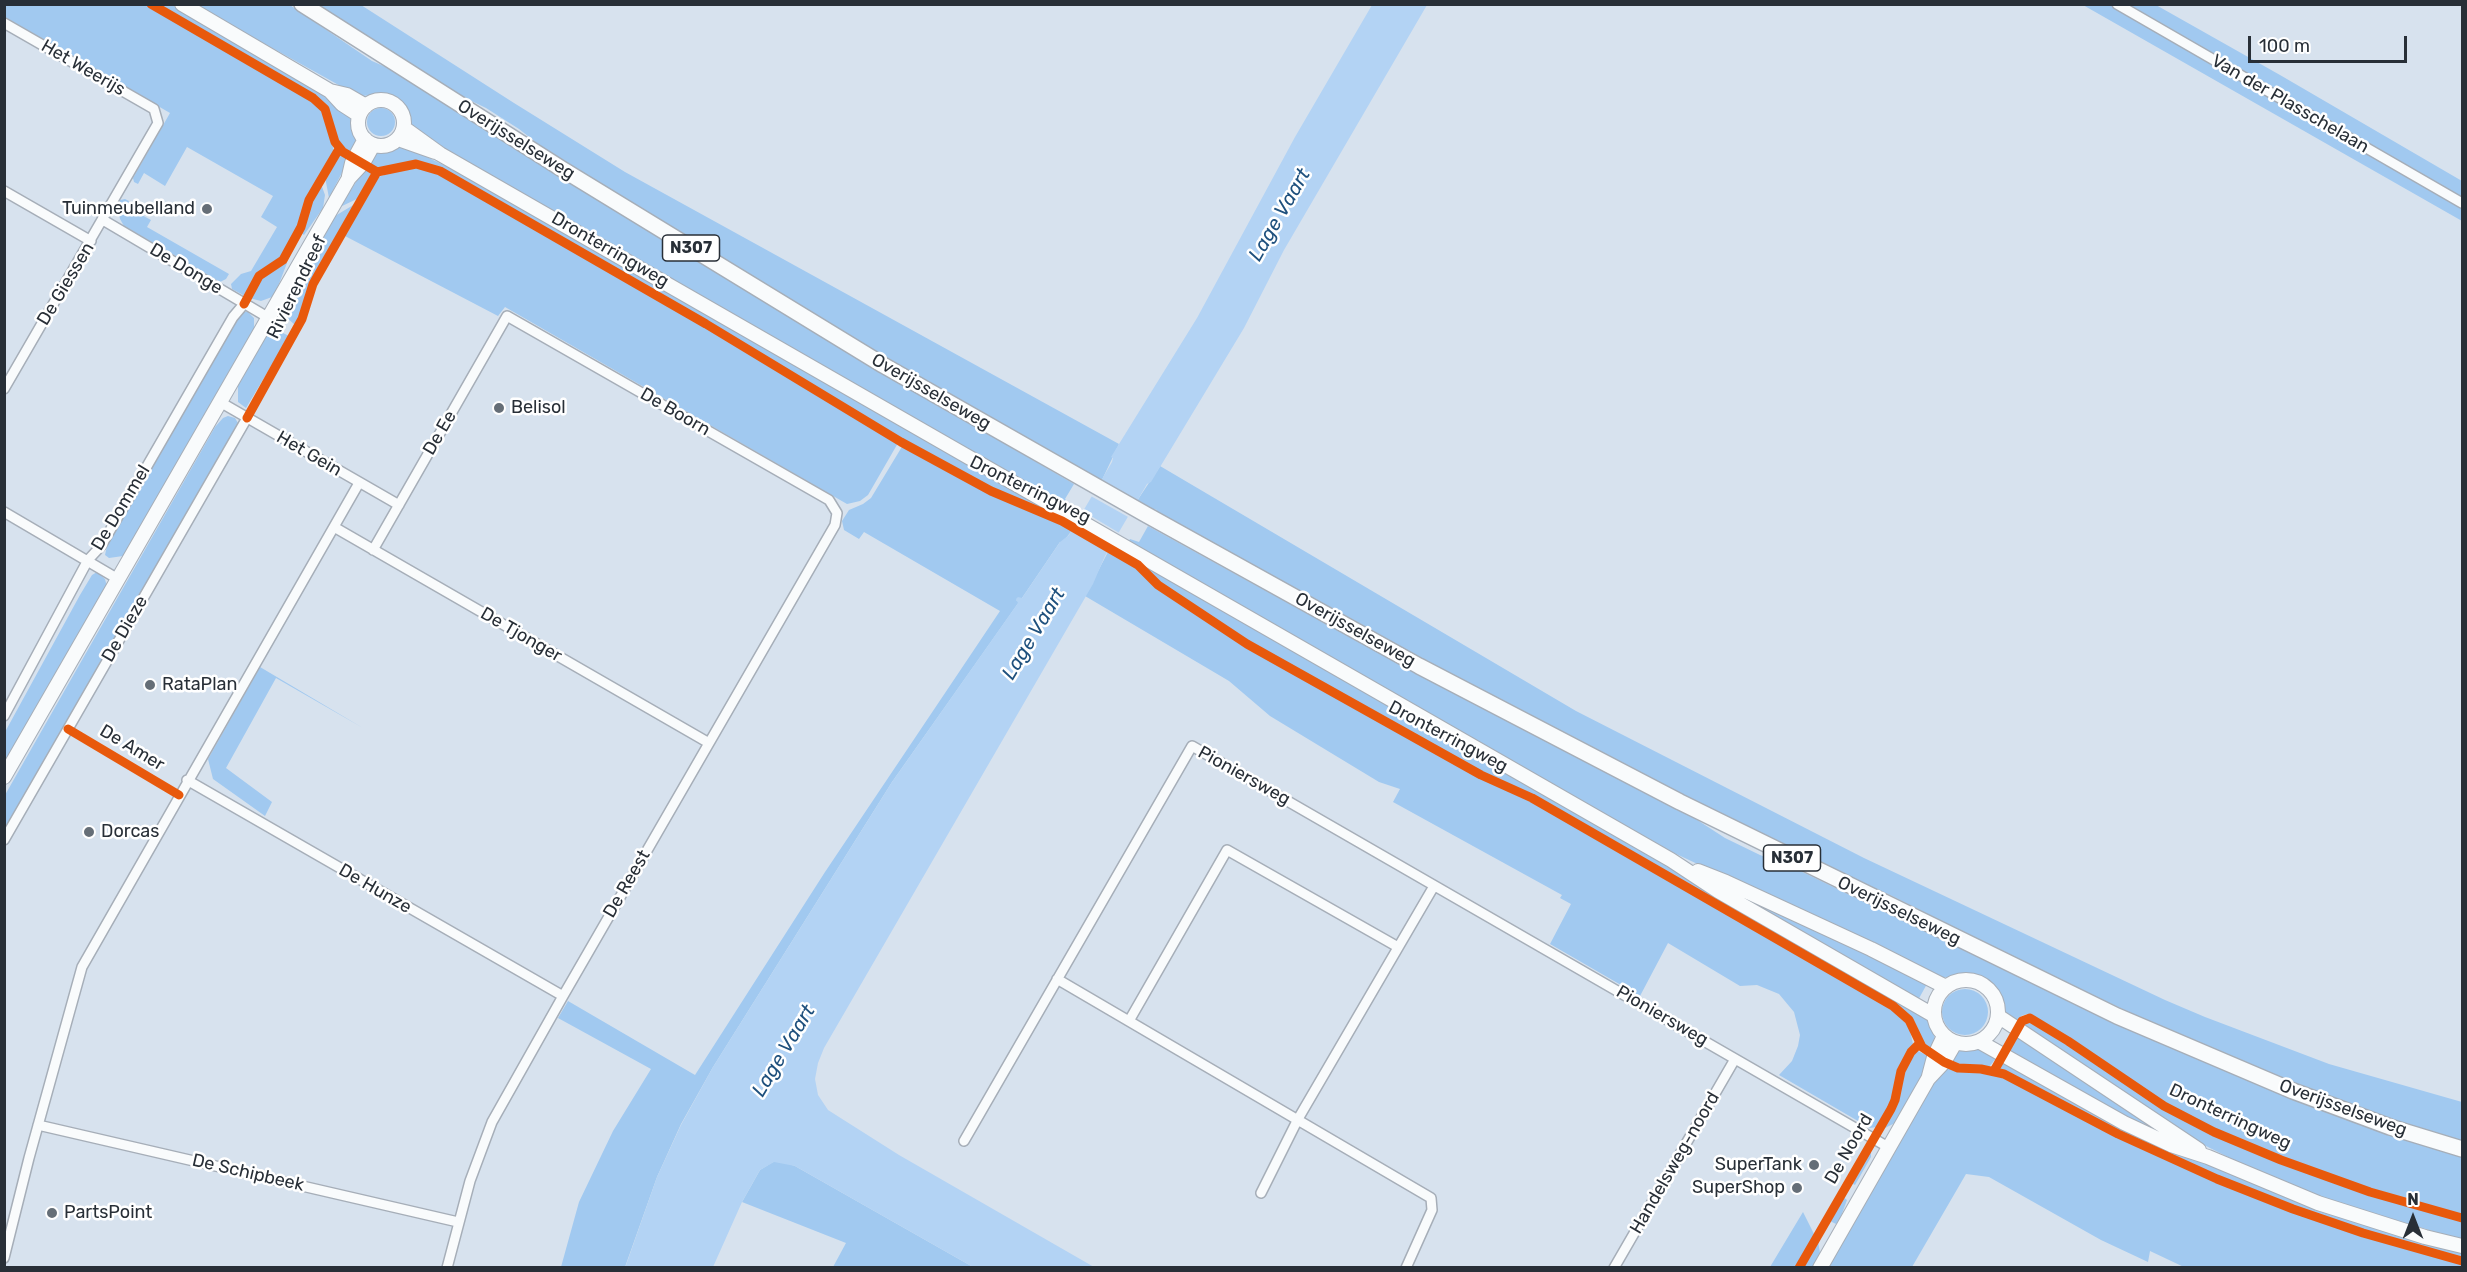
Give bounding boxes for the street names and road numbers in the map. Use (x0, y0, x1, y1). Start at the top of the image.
street label: Het Weerijs (37, 35, 129, 101)
street label: Van der Plasschelaan (2207, 50, 2373, 158)
street label: Overijsselseweg (453, 95, 579, 185)
street label: Dronterringweg (547, 208, 673, 292)
street label: Rivierendreef (263, 232, 331, 342)
road number: N307 (662, 235, 720, 261)
street label: De Giessen (33, 239, 99, 329)
street label: De Donge (146, 239, 226, 299)
street label: Overijsselseweg (867, 349, 995, 435)
street label: De Boorn (636, 383, 714, 441)
street label: De Ee (419, 407, 461, 459)
street label: Het Gein (272, 427, 346, 481)
street label: Dronterringweg (966, 451, 1094, 529)
street label: De Dommel (87, 461, 155, 555)
street label: Overijsselseweg (1291, 588, 1419, 672)
street label: De Dieze (97, 592, 153, 666)
street label: De Tjonger (476, 603, 566, 667)
street label: Dronterringweg (1385, 696, 1511, 778)
street label: De Amer (96, 720, 168, 776)
street label: Pioniersweg (1194, 742, 1294, 810)
road number: N307 (1764, 845, 1820, 871)
street label: De Reest (599, 846, 655, 922)
street label: De Hunze (335, 859, 415, 919)
street label: Overijsselseweg (1834, 872, 1964, 950)
street label: Pioniersweg (1612, 981, 1712, 1051)
street label: Overijsselseweg (2276, 1075, 2410, 1141)
street label: Dronterringweg (2166, 1079, 2294, 1155)
street label: Handelsweg-noord (1626, 1088, 1724, 1238)
street label: De Noord (1820, 1110, 1878, 1188)
street label: De Schipbeek (190, 1150, 306, 1196)

